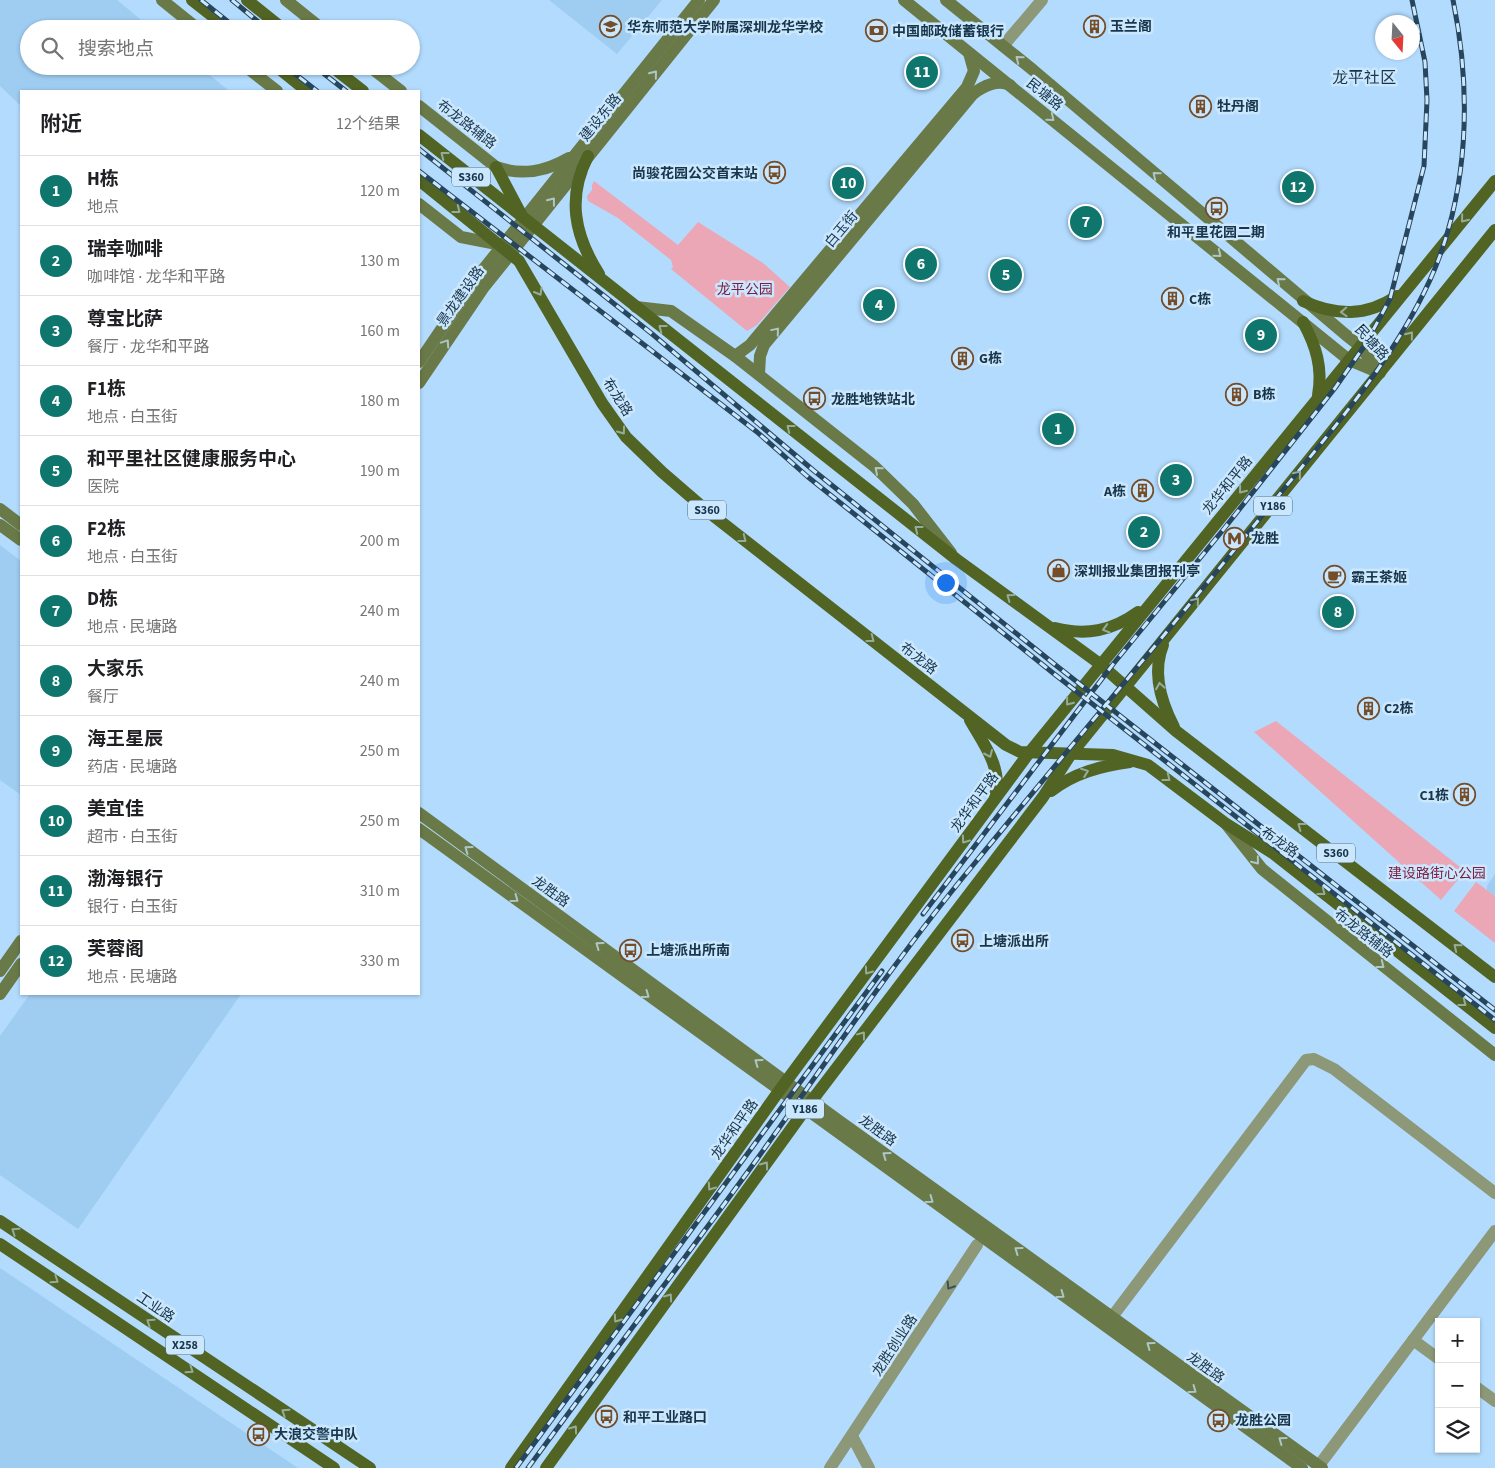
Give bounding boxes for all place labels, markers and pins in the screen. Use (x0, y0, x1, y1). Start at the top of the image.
building icon: 玉兰阁 (1082, 14, 1106, 38)
school or university icon: 华东师范大学附属深圳龙华学校 (599, 15, 623, 39)
place label: 玉兰阁 (1110, 17, 1152, 37)
place label: 华东师范大学附属深圳龙华学校 (627, 18, 823, 38)
bank icon: 中国邮政储蓄银行 (864, 19, 888, 43)
place label: 中国邮政储蓄银行 (892, 22, 1004, 42)
pin: 11 (906, 53, 938, 91)
building icon: 牡丹阁 (1189, 94, 1213, 118)
place label: 牡丹阁 (1217, 97, 1259, 117)
bus stop icon: 尚骏花园公交首末站 (762, 161, 786, 185)
place label: 尚骏花园公交首末站 (632, 164, 758, 184)
pin: 10 (832, 164, 864, 202)
pin: 12 (1282, 168, 1314, 206)
bus stop icon: 和平里花园二期 (1204, 197, 1228, 221)
pin: 7 (1070, 203, 1102, 241)
place label: 和平里花园二期 (1167, 223, 1265, 243)
pin: 6 (905, 245, 937, 283)
pin: 5 (990, 256, 1022, 294)
pin: 4 (863, 286, 895, 324)
building icon: C栋 (1161, 287, 1185, 311)
place label: C栋 (1189, 290, 1211, 310)
pin: 9 (1245, 316, 1277, 354)
building icon: G栋 (951, 346, 975, 370)
place label: G栋 (979, 349, 1002, 369)
building icon: B栋 (1225, 382, 1249, 406)
place label: B栋 (1253, 385, 1275, 405)
bus stop icon: 龙胜地铁站北 (803, 387, 827, 411)
place label: 龙胜地铁站北 (831, 390, 915, 410)
pin: 1 (1042, 410, 1074, 448)
pin: 3 (1160, 461, 1192, 499)
building icon: A栋 (1130, 479, 1154, 503)
place label: A栋 (1103, 482, 1126, 502)
pin: 2 (1128, 513, 1160, 551)
metro station icon: 龙胜 (1223, 526, 1247, 550)
place label: 龙胜 (1251, 529, 1279, 549)
shop icon: 深圳报业集团报刊亭 (1046, 559, 1070, 583)
place label: 深圳报业集团报刊亭 (1074, 562, 1200, 582)
cafe icon: 霸王茶姬 (1323, 565, 1347, 589)
place label: 霸王茶姬 (1351, 568, 1407, 588)
pin: 8 (1322, 593, 1354, 631)
building icon: C2栋 (1356, 696, 1380, 720)
place label: C2栋 (1384, 699, 1414, 719)
building icon: C1栋 (1453, 783, 1477, 807)
place label: C1栋 (1419, 786, 1449, 806)
bus stop icon: 上塘派出所 (951, 929, 975, 953)
place label: 上塘派出所 (979, 932, 1049, 952)
bus stop icon: 上塘派出所南 (618, 938, 642, 962)
place label: 上塘派出所南 (646, 941, 730, 961)
bus stop icon: 和平工业路口 (595, 1405, 619, 1429)
place label: 和平工业路口 (623, 1408, 707, 1428)
bus stop icon: 龙胜公园 (1207, 1408, 1231, 1432)
place label: 龙胜公园 (1235, 1411, 1291, 1431)
bus stop icon: 大浪交警中队 (246, 1422, 270, 1446)
place label: 大浪交警中队 (274, 1425, 358, 1445)

